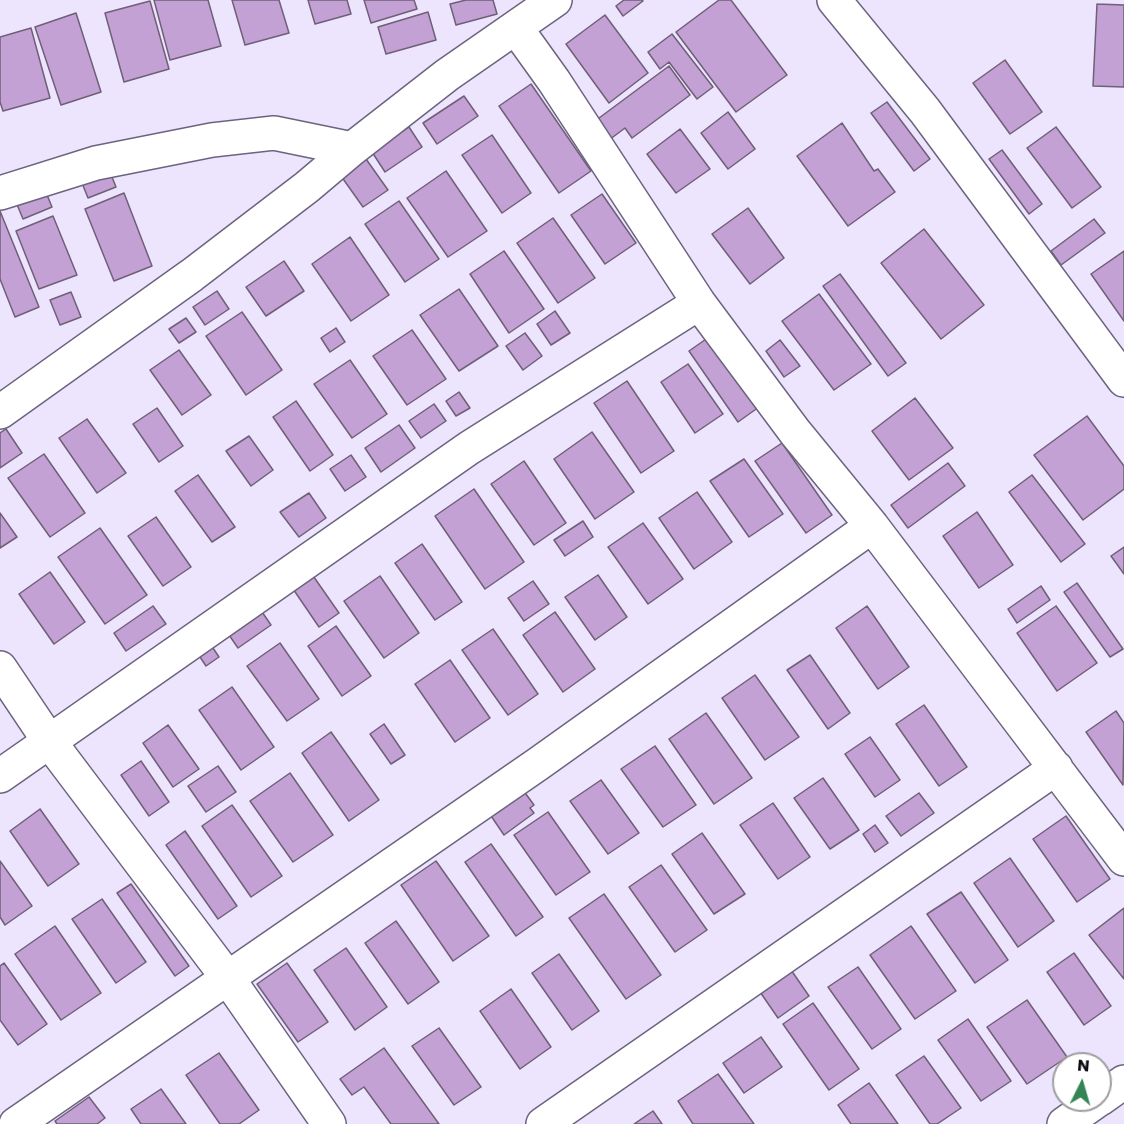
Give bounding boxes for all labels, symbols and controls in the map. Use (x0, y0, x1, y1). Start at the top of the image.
north arrow (1052, 1052, 1112, 1112)
text: N (1076, 1054, 1090, 1078)

